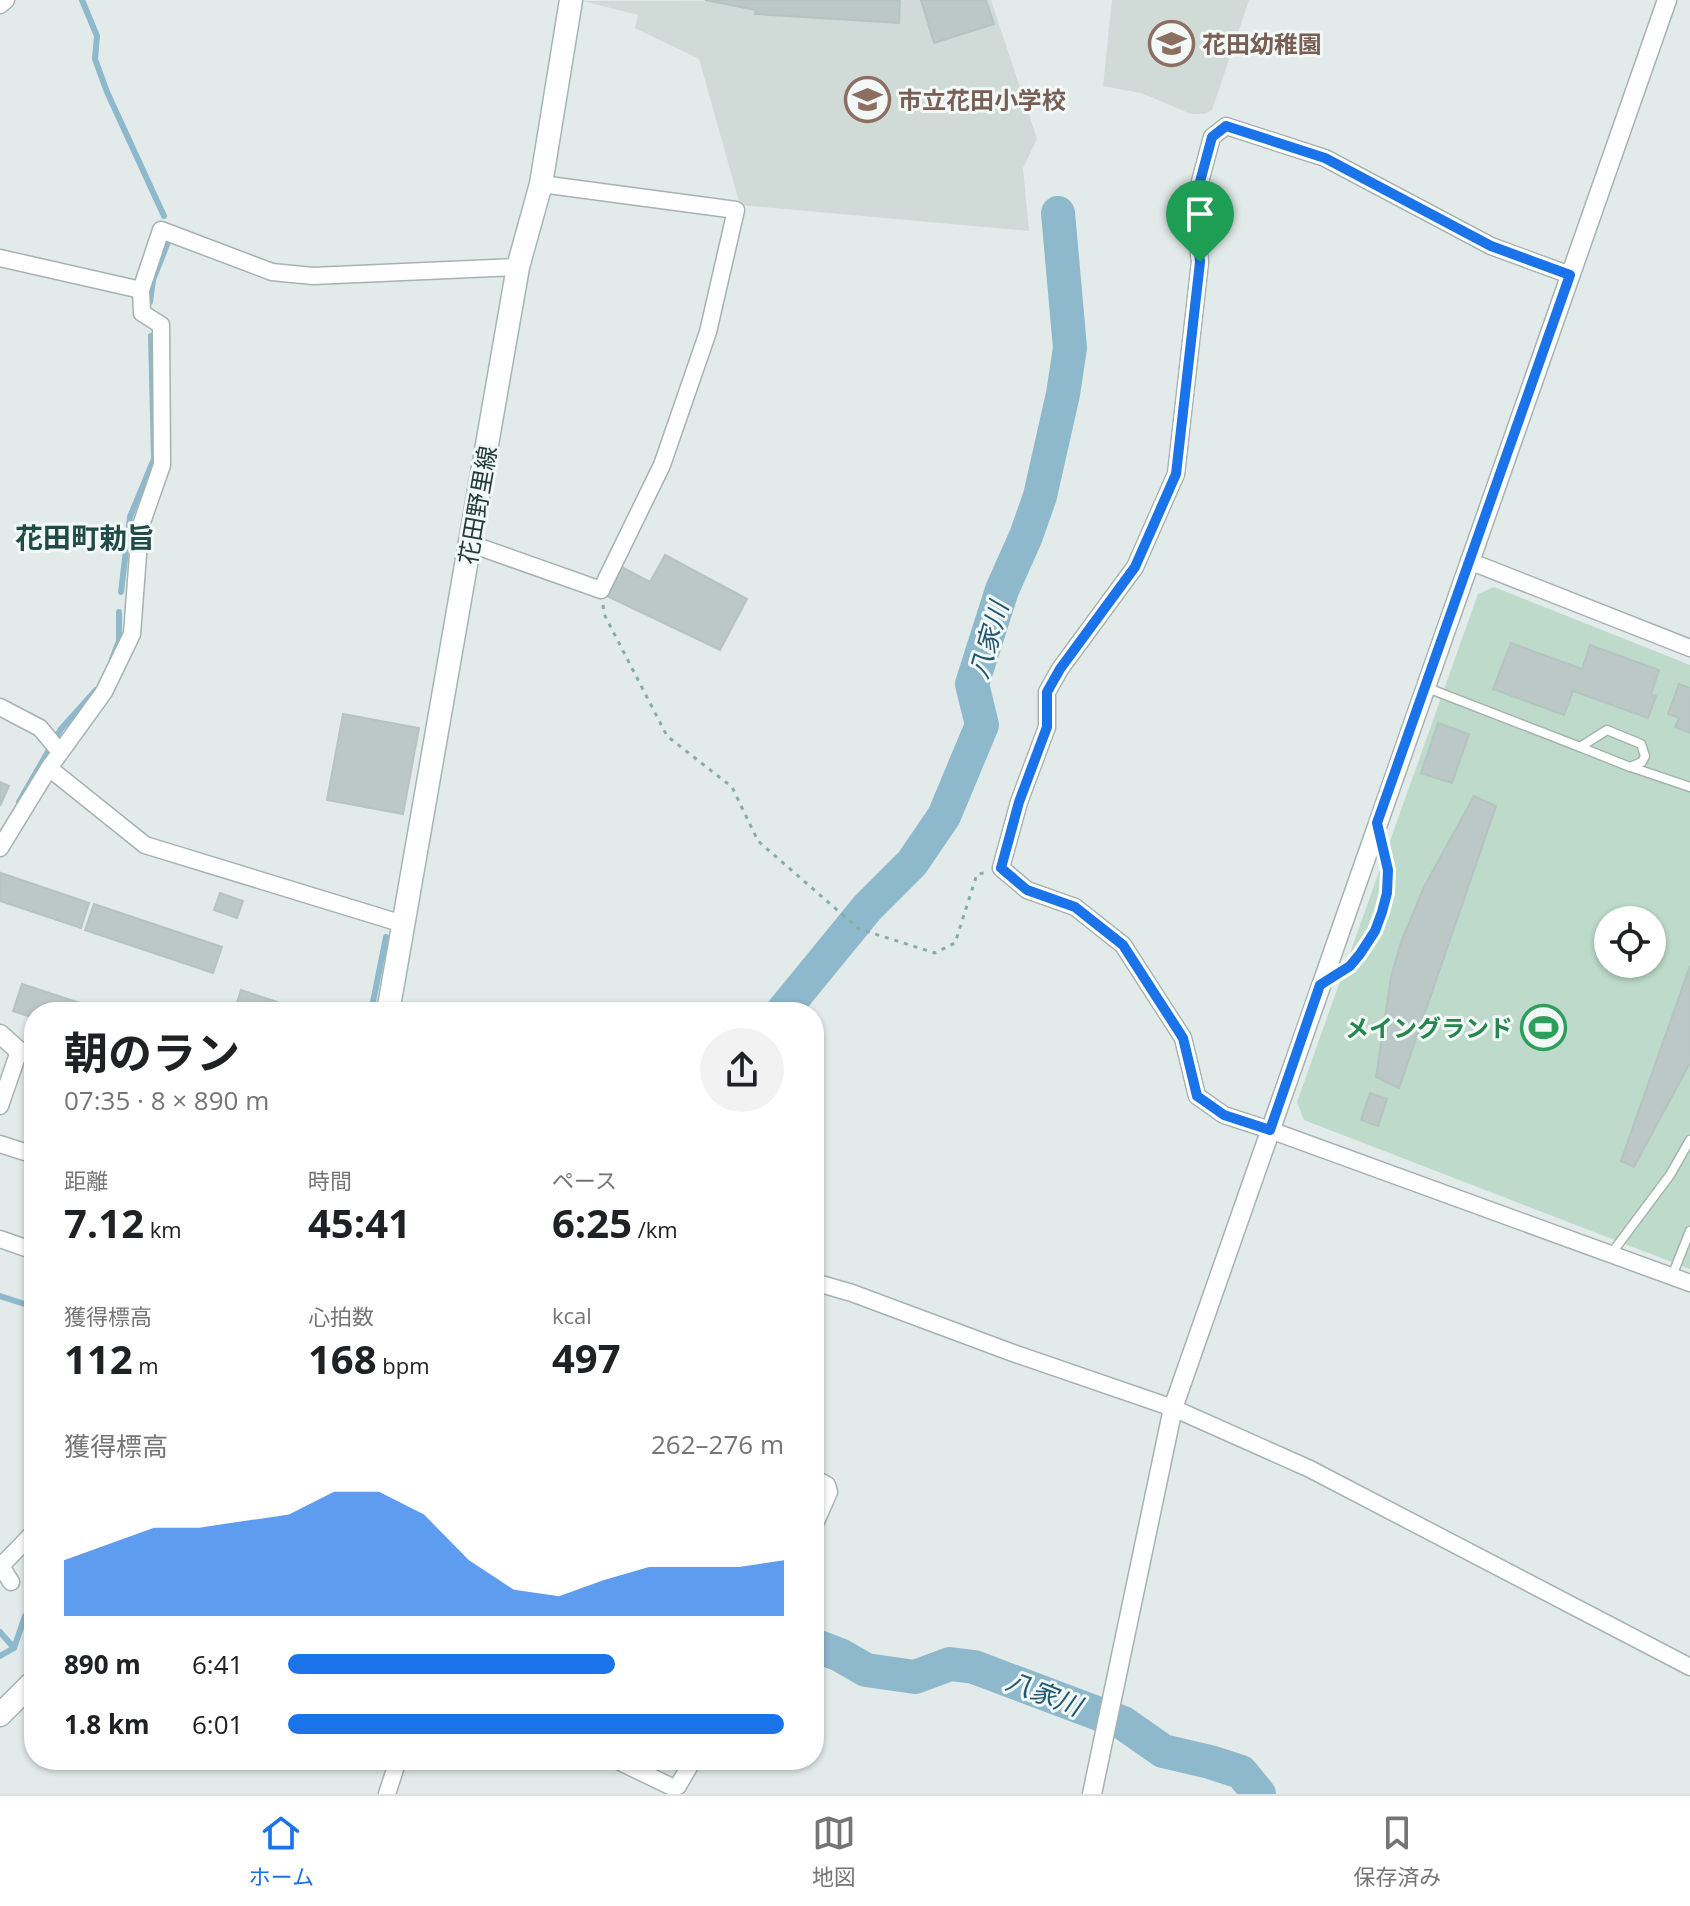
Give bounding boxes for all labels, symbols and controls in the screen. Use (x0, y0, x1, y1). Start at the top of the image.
school or university icon: 花田幼稚園 (1147, 19, 1195, 67)
place label: 花田幼稚園 (1202, 27, 1322, 60)
school or university icon: 市立花田小学校 (843, 75, 891, 123)
place label: 市立花田小学校 (898, 83, 1066, 116)
pin (1166, 180, 1234, 262)
icon: arrive (1178, 192, 1222, 236)
street label: 花田野里線 (450, 443, 504, 567)
district label: 花田町勅旨 (15, 518, 155, 556)
water label: 八家川 (960, 595, 1017, 682)
map controls (1594, 906, 1666, 978)
button: locate (1594, 906, 1666, 978)
sports icon: メイングランド (1520, 1003, 1568, 1051)
place label: メイングランド (1345, 1011, 1513, 1044)
text: 朝のラン (64, 1022, 240, 1082)
button: share (700, 1028, 784, 1112)
text: 07:35 · 8 × 890 m (64, 1082, 269, 1118)
text: 距離 (64, 1165, 108, 1195)
text: 時間 (308, 1165, 352, 1195)
text: ペース (552, 1165, 617, 1195)
text: 7.12 (64, 1195, 144, 1250)
text: 45:41 (308, 1195, 411, 1250)
text: 6:25 (552, 1195, 632, 1250)
text: km (144, 1214, 182, 1244)
text: /km (632, 1214, 678, 1244)
text: kcal (552, 1300, 592, 1330)
text: 獲得標高 (64, 1301, 152, 1331)
text: 心拍数 (308, 1301, 374, 1331)
text: 497 (552, 1330, 621, 1385)
text: 112 (64, 1331, 133, 1386)
text: 168 (308, 1331, 377, 1386)
text: m (133, 1350, 159, 1380)
text: bpm (377, 1350, 430, 1380)
text: 262–276 m (651, 1426, 784, 1462)
text: 獲得標高 (64, 1428, 168, 1464)
text: 890 m (64, 1646, 141, 1682)
text: 6:41 (192, 1646, 243, 1682)
water label: 八家川 (1001, 1662, 1090, 1725)
text: 1.8 km (64, 1706, 150, 1742)
text: 6:01 (192, 1706, 243, 1742)
tab: ホーム (249, 1811, 314, 1891)
tab: 地図 (812, 1811, 856, 1891)
tab: 保存済み (1353, 1811, 1441, 1891)

